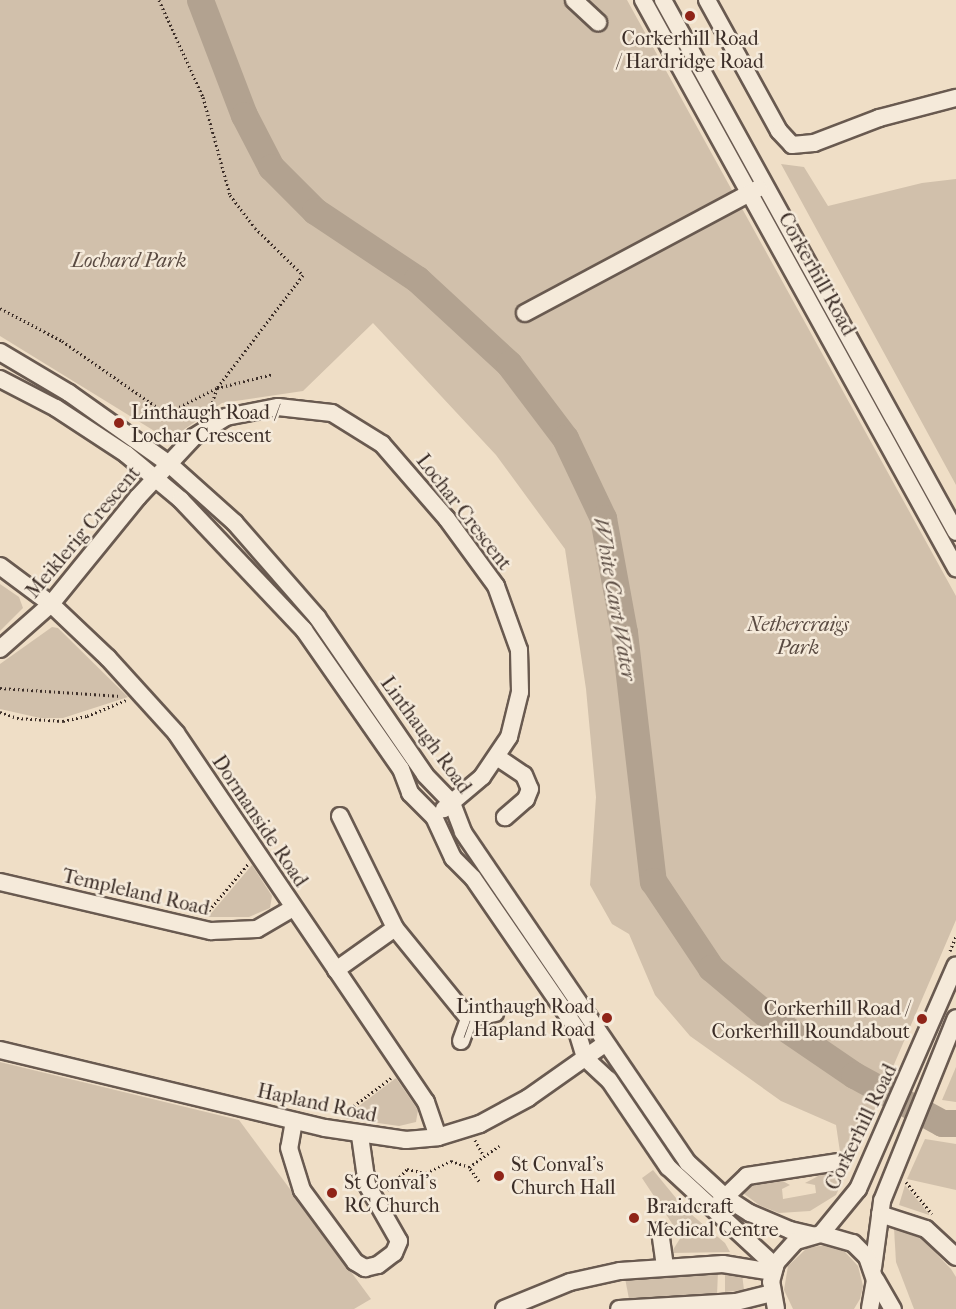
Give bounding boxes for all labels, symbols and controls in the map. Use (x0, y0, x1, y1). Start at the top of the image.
marker: Corkerhill Road / Hardridge Road (683, 9, 697, 23)
place label: Corkerhill Road / Hardridge Road (616, 26, 764, 73)
street label: Corkerhill Road (773, 208, 861, 340)
park label: Lochard Park (71, 248, 187, 272)
place label: Linthaugh Road / Lochar Crescent (131, 400, 279, 447)
marker: Linthaugh Road / Lochar Crescent (112, 416, 126, 430)
street label: Lochar Crescent (411, 449, 517, 575)
street label: Meiklerig Crescent (21, 461, 145, 603)
water label: White Cart Water (588, 515, 642, 683)
park label: Nethercraigs Park (747, 612, 849, 659)
street label: Linthaugh Road (375, 672, 477, 798)
street label: Dormanside Road (207, 750, 313, 892)
street label: Templeland Road (60, 863, 212, 921)
place label: Linthaugh Road / Hapland Road (456, 994, 595, 1041)
place label: Corkerhill Road / Corkerhill Roundabout (711, 996, 910, 1043)
marker: Linthaugh Road / Hapland Road (600, 1011, 614, 1025)
marker: Corkerhill Road / Corkerhill Roundabout (915, 1012, 929, 1026)
street label: Corkerhill Road (820, 1060, 902, 1194)
street label: Hapland Road (255, 1079, 379, 1127)
place label: St Conval's Church Hall (511, 1152, 616, 1199)
marker: St Conval's Church Hall (492, 1169, 506, 1183)
place label: St Conval's RC Church (344, 1170, 440, 1217)
marker: St Conval's RC Church (325, 1186, 339, 1200)
place label: Braidcraft Medical Centre (646, 1194, 779, 1241)
marker: Braidcraft Medical Centre (627, 1211, 641, 1225)

